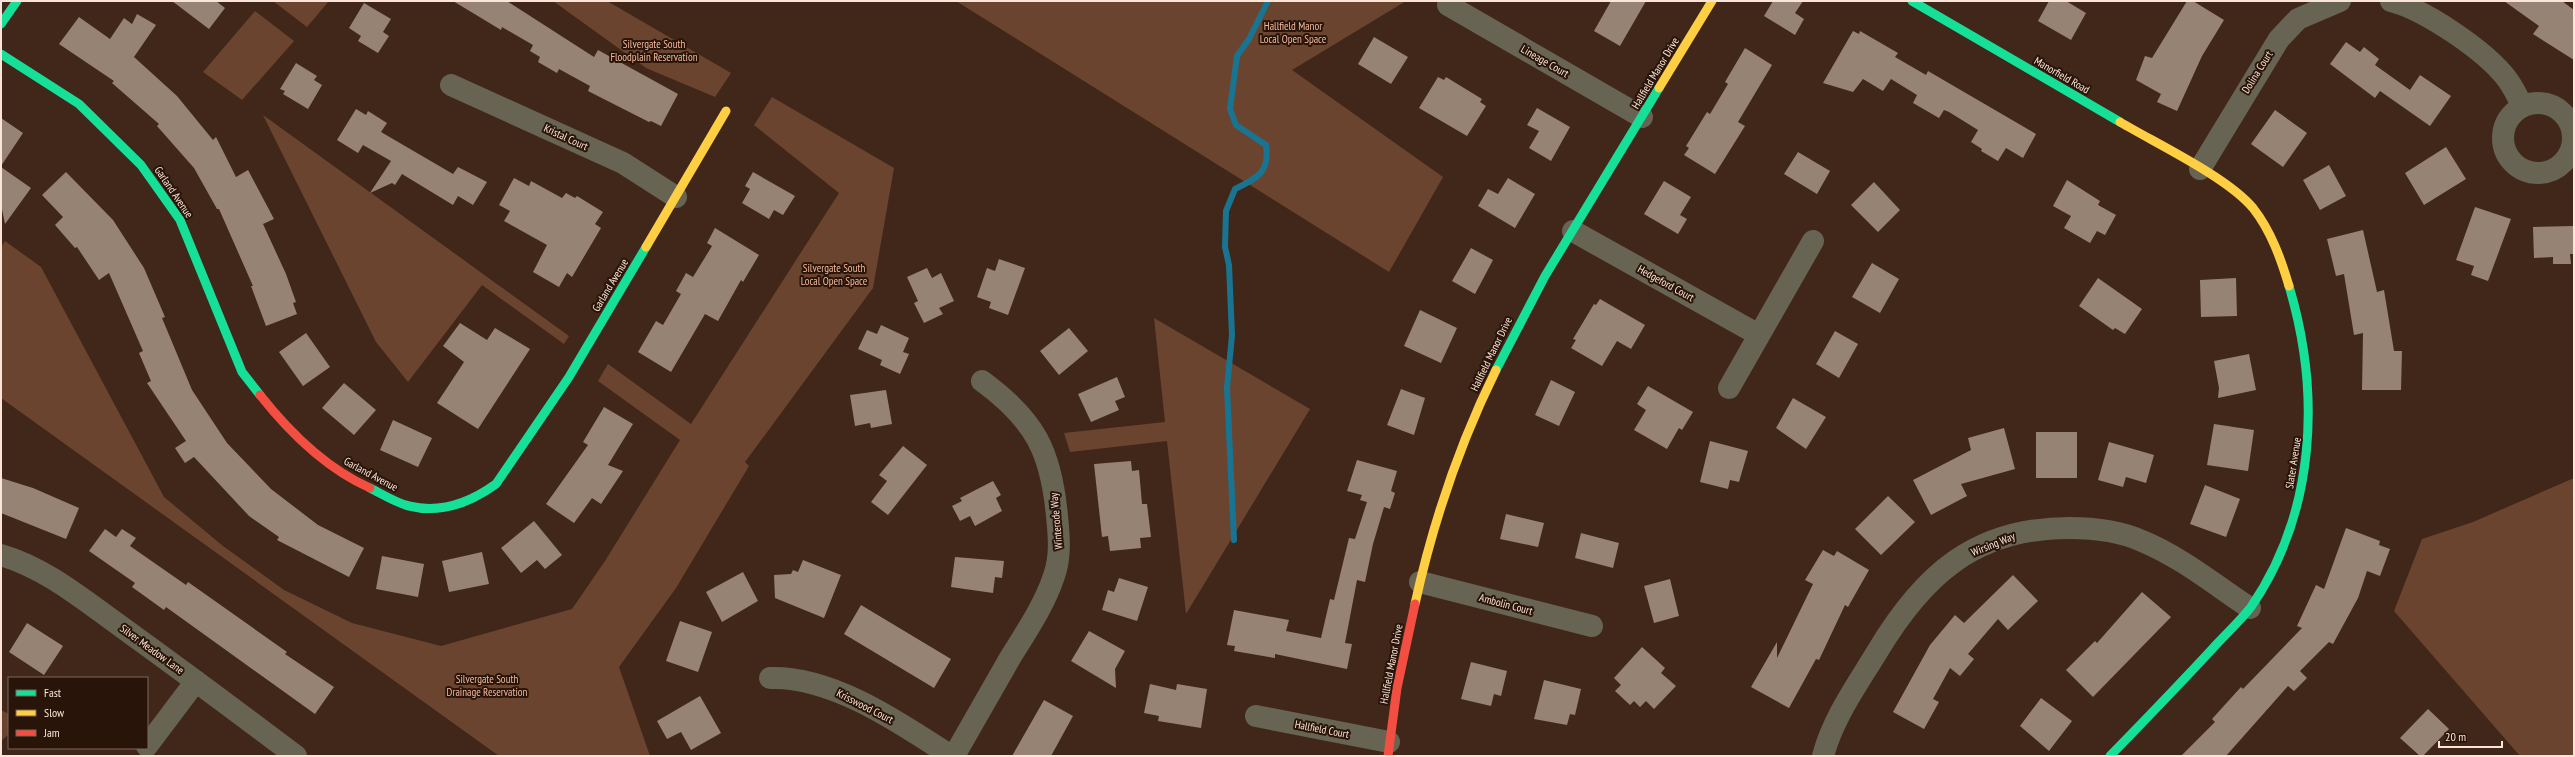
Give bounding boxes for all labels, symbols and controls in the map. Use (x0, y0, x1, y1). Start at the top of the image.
park label: Hallfield Manor Local Open Space (1260, 19, 1327, 46)
street label: Hallfield Manor Drive (1628, 34, 1682, 111)
park label: Silvergate South Floodplain Reservation (611, 37, 698, 64)
street label: Lineage Court (1519, 42, 1571, 80)
street label: Dolina Court (2238, 48, 2276, 96)
street label: Manorfield Road (2032, 53, 2092, 97)
street label: Kristal Court (542, 121, 590, 153)
street label: Garland Avenue (152, 164, 197, 221)
street label: Garland Avenue (589, 256, 631, 314)
park label: Silvergate South Local Open Space (801, 261, 868, 288)
street label: Hedgeford Court (1635, 262, 1697, 304)
street label: Hallfield Manor Drive (1467, 314, 1515, 393)
street label: Slater Avenue (2282, 436, 2304, 490)
street label: Garland Avenue (342, 454, 401, 494)
street label: Winterode Way (1046, 491, 1065, 550)
street label: Wirsing Way (1969, 529, 2018, 559)
street label: Ambolin Court (1478, 590, 1534, 618)
street label: Silver Meadow Lane (117, 621, 187, 677)
street label: Hallfield Manor Drive (1376, 623, 1406, 705)
park label: Silvergate South Drainage Reservation (447, 672, 528, 699)
legend (8, 677, 148, 749)
text: Fast (44, 685, 62, 700)
street label: Krisswood Court (834, 686, 896, 726)
text: Slow (44, 705, 65, 720)
street label: Hallfield Court (1294, 717, 1350, 741)
scale bar (2439, 723, 2502, 749)
text: Jam (43, 725, 60, 740)
text: 20 m (2445, 729, 2466, 744)

